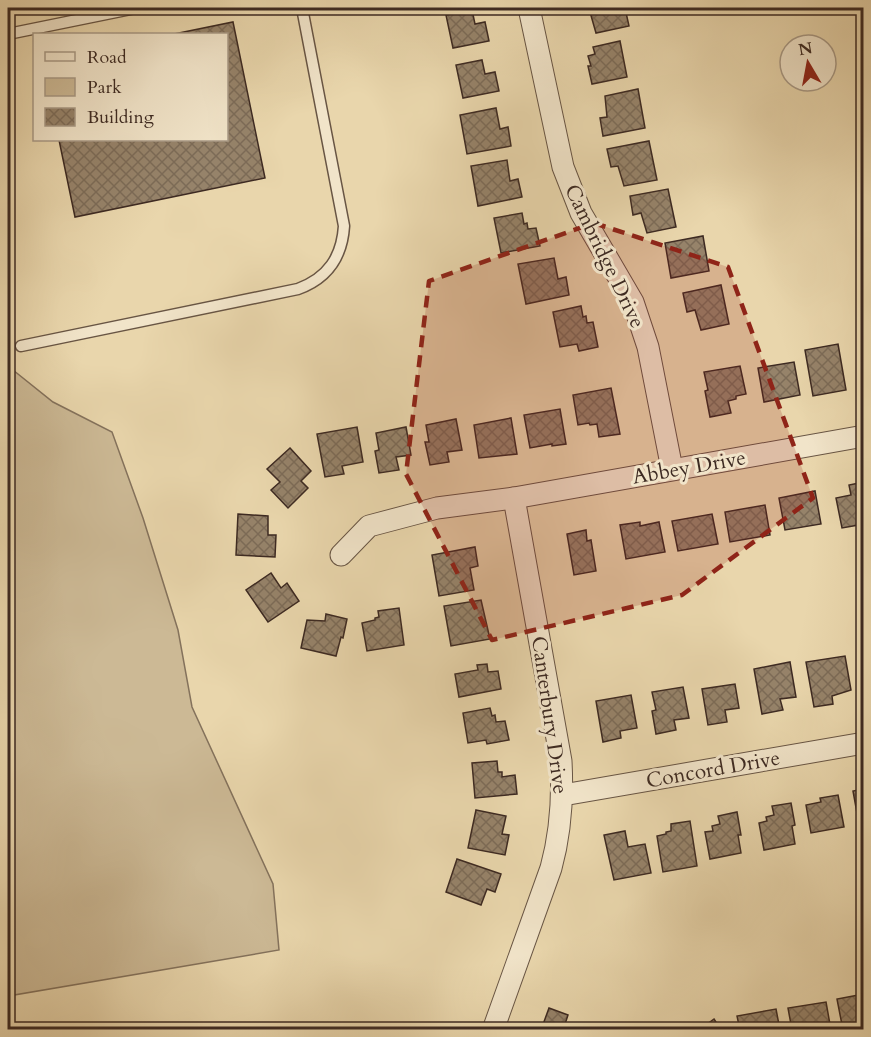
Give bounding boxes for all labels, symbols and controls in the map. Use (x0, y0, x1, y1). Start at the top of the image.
legend (33, 33, 228, 141)
north arrow (778, 33, 838, 93)
text: N (797, 37, 814, 61)
text: Road (87, 45, 127, 70)
text: Park (87, 75, 122, 100)
text: Building (87, 105, 155, 130)
street label: Cambridge Drive (557, 179, 652, 333)
street label: Abbey Drive (630, 443, 748, 492)
street label: Canterbury Drive (524, 634, 575, 796)
street label: Concord Drive (644, 743, 782, 796)

